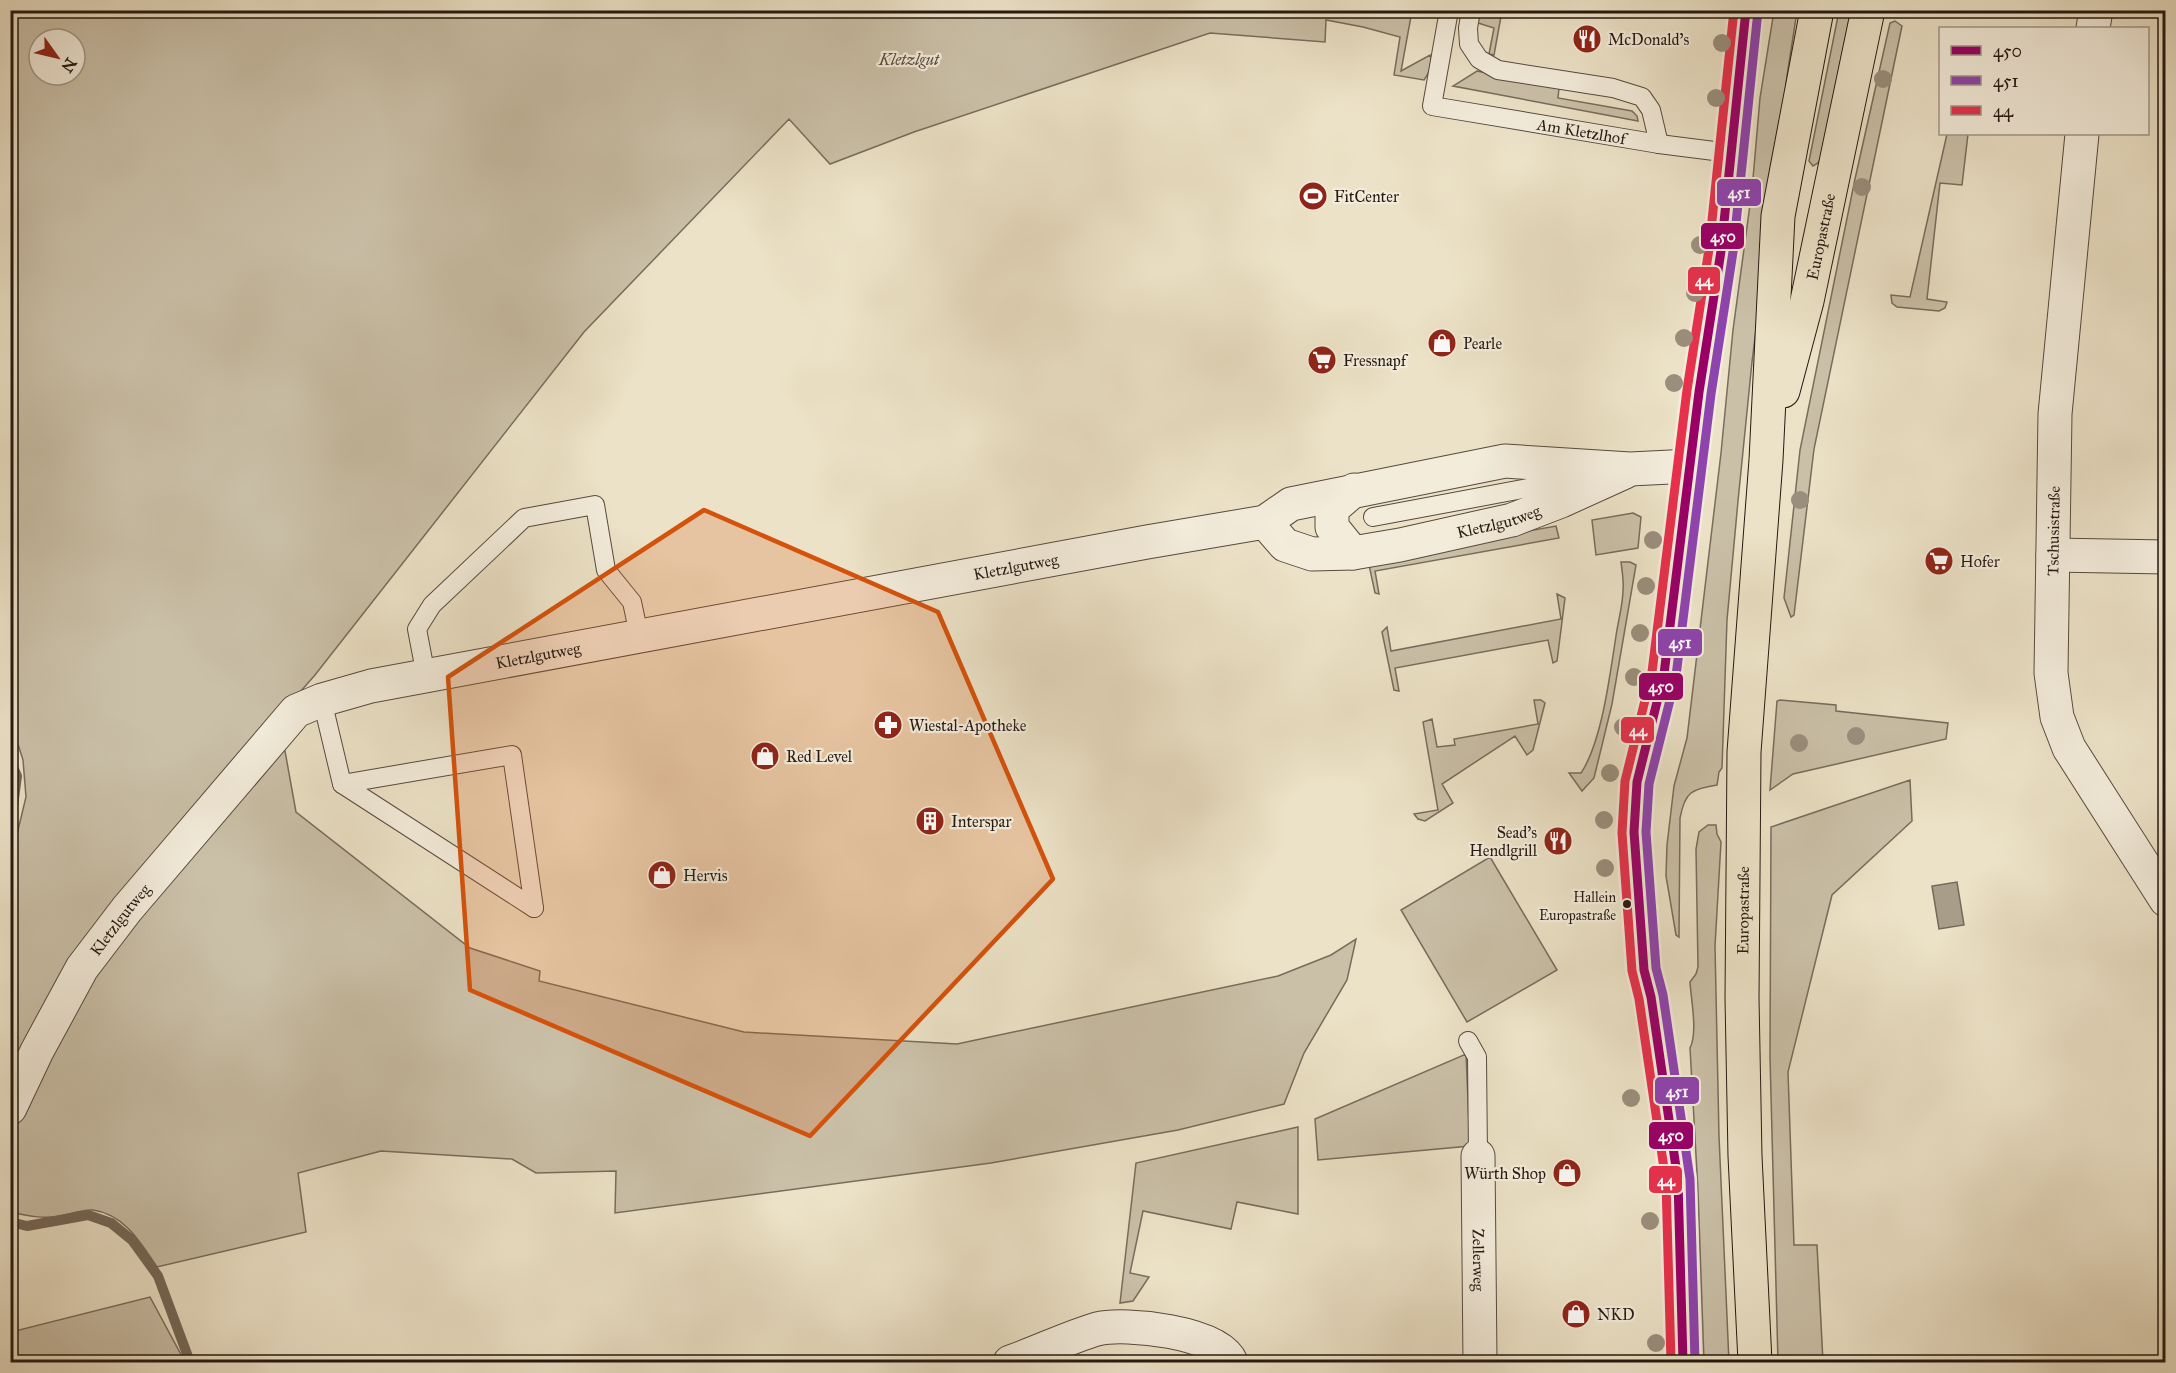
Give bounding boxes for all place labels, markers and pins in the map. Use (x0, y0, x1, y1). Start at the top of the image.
restaurant icon: McDonald's (1571, 23, 1603, 55)
place label: McDonald's (1608, 30, 1689, 49)
sports icon: FitCenter (1297, 180, 1329, 212)
place label: FitCenter (1334, 187, 1399, 206)
shop icon: Pearle (1426, 327, 1458, 359)
place label: Pearle (1463, 334, 1502, 353)
supermarket icon: Fressnapf (1306, 344, 1338, 376)
place label: Fressnapf (1343, 351, 1409, 370)
supermarket icon: Hofer (1923, 545, 1955, 577)
place label: Hofer (1960, 552, 2000, 571)
pharmacy icon: Wiestal-Apotheke (872, 709, 904, 741)
place label: Wiestal-Apotheke (909, 716, 1027, 735)
shop icon: Red Level (749, 740, 781, 772)
place label: Red Level (786, 747, 853, 766)
building icon: Interspar (914, 805, 946, 837)
place label: Interspar (951, 812, 1011, 831)
place label: Sead's Hendlgrill (1469, 823, 1538, 861)
restaurant icon: Sead's Hendlgrill (1542, 825, 1574, 857)
shop icon: Hervis (646, 859, 678, 891)
place label: Hervis (683, 866, 728, 885)
place label: Hallein Europastraße (1539, 889, 1616, 924)
marker: Hallein Europastraße (1621, 898, 1633, 910)
shop icon: Würth Shop (1551, 1157, 1583, 1189)
place label: Würth Shop (1464, 1164, 1546, 1183)
shop icon: NKD (1560, 1298, 1592, 1330)
place label: NKD (1597, 1305, 1635, 1324)

